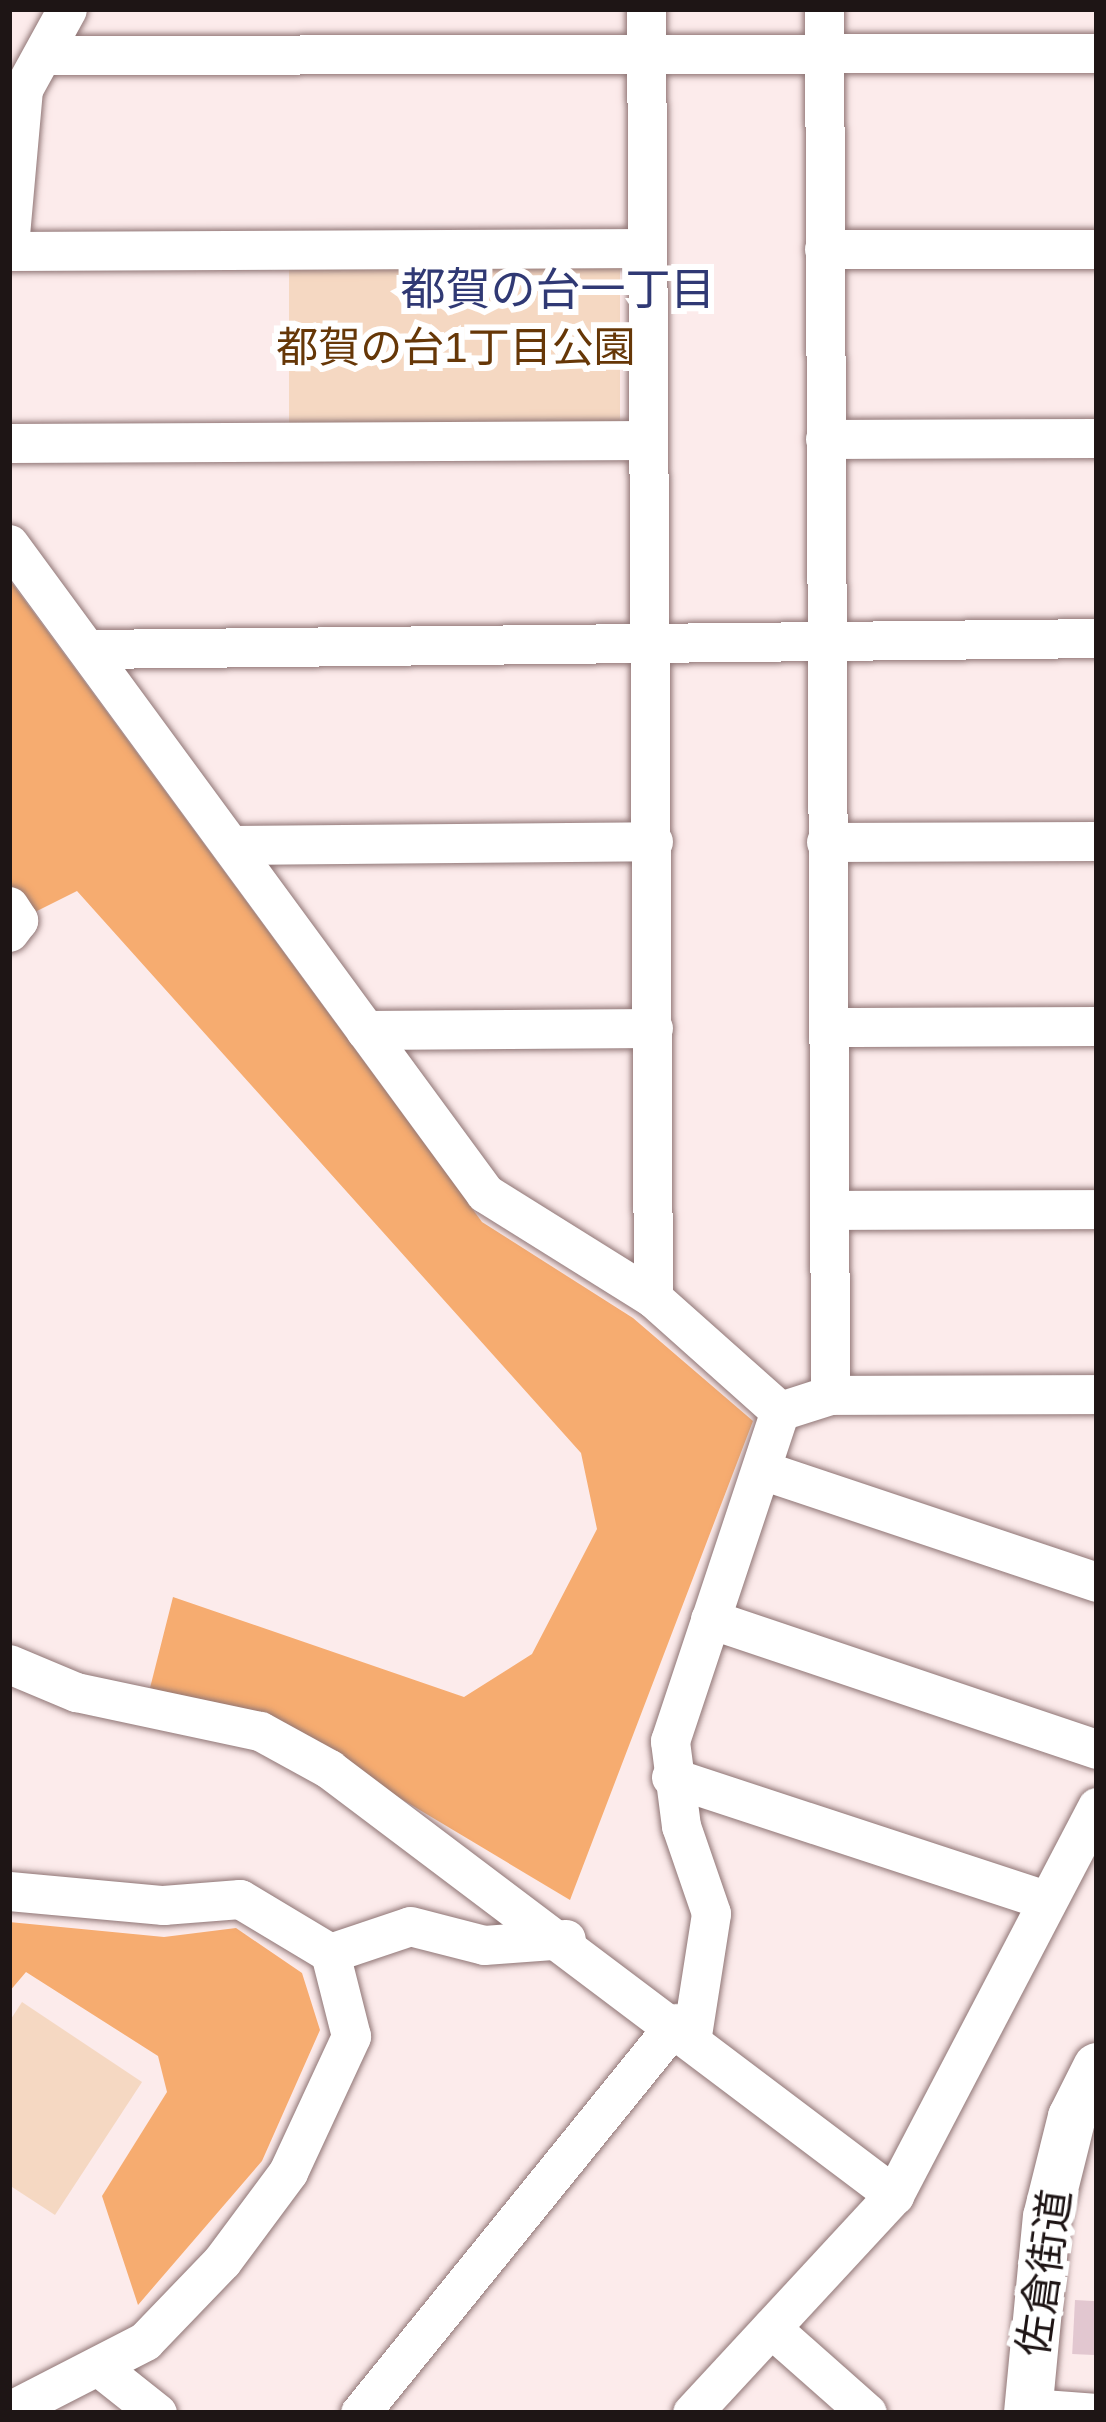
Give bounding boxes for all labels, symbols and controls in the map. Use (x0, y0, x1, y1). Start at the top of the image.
district label: 都賀の台一丁目 (401, 263, 715, 317)
park label: 都賀の台1丁目公園 (276, 323, 636, 373)
street label: 佐倉街道 (1008, 2186, 1082, 2360)

